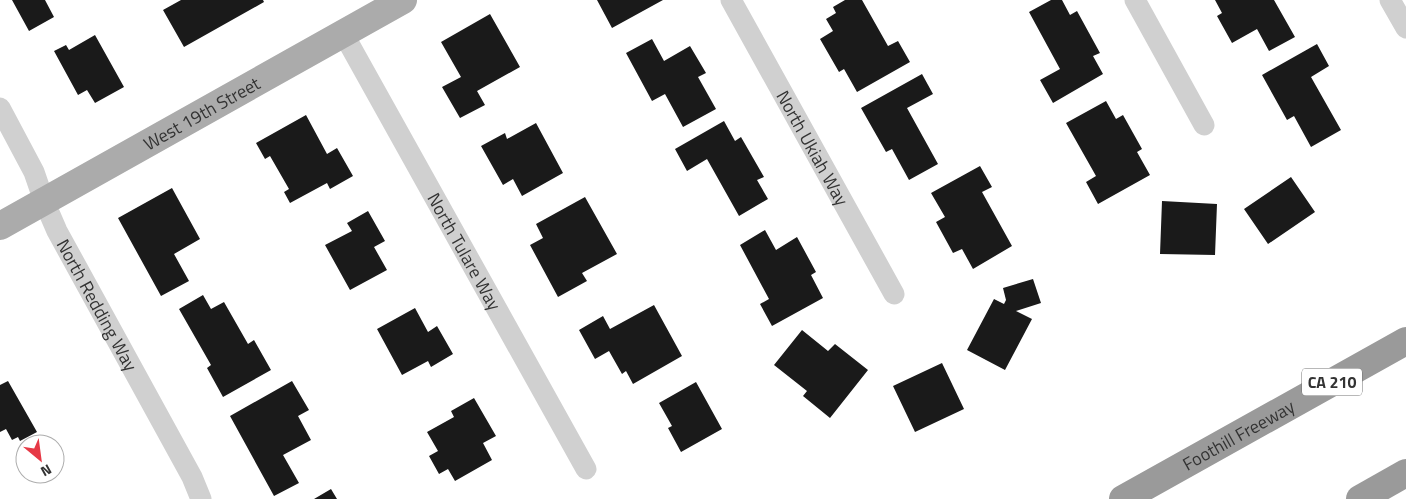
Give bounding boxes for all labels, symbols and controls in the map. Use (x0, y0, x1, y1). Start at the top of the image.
street label: West 19th Street (138, 69, 265, 157)
street label: North Ukiah Way (770, 85, 856, 211)
street label: North Tulare Way (421, 188, 509, 315)
street label: North Redding Way (50, 234, 145, 376)
road number: CA 210 (1302, 368, 1362, 396)
street label: Foothill Freeway (1177, 392, 1300, 477)
north arrow (15, 434, 65, 484)
text: N (37, 459, 56, 482)

